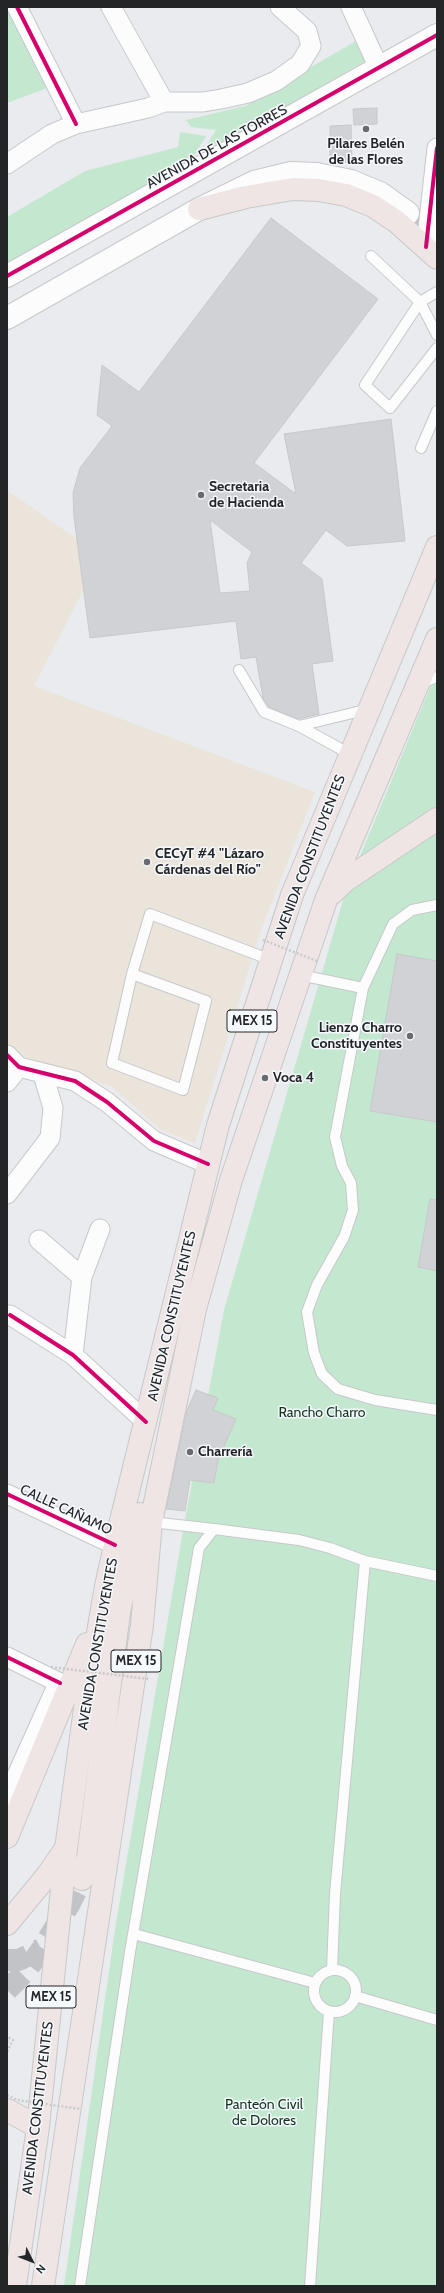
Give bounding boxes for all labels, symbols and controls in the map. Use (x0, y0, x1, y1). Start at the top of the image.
street label: AVENIDA DE LAS TORRES (144, 101, 290, 193)
marker: Pilares Belén de las Flores (361, 124, 371, 134)
place label: Pilares Belén de las Flores (327, 136, 405, 168)
place label: Secretaria de Hacienda (209, 479, 284, 512)
marker: Secretaria de Hacienda (196, 490, 206, 500)
street label: AVENIDA CONSTITUYENTES (271, 773, 349, 941)
place label: CECyT #4 "Lázaro Cárdenas del Río" (155, 846, 264, 878)
marker: CECyT #4 "Lázaro Cárdenas del Río" (142, 857, 152, 867)
road number: MEX 15 (227, 1010, 277, 1032)
place label: Lienzo Charro Constituyentes (311, 1020, 402, 1052)
marker: Lienzo Charro Constituyentes (405, 1031, 415, 1041)
place label: Voca 4 (273, 1070, 314, 1086)
marker: Voca 4 (260, 1073, 270, 1083)
street label: AVENIDA CONSTITUYENTES (144, 1229, 200, 1403)
park label: Rancho Charro (278, 1405, 366, 1421)
place label: Charrería (198, 1444, 252, 1460)
marker: Charrería (185, 1447, 195, 1457)
street label: CALLE CAÑAMO (17, 1481, 115, 1539)
street label: AVENIDA CONSTITUYENTES (75, 1557, 121, 1731)
road number: MEX 15 (111, 1650, 161, 1672)
road number: MEX 15 (26, 1986, 76, 2008)
street label: AVENIDA CONSTITUYENTES (19, 2020, 57, 2196)
park label: Panteón Civil de Dolores (225, 2097, 303, 2130)
north arrow (12, 2241, 52, 2281)
text: N (33, 2261, 49, 2277)

